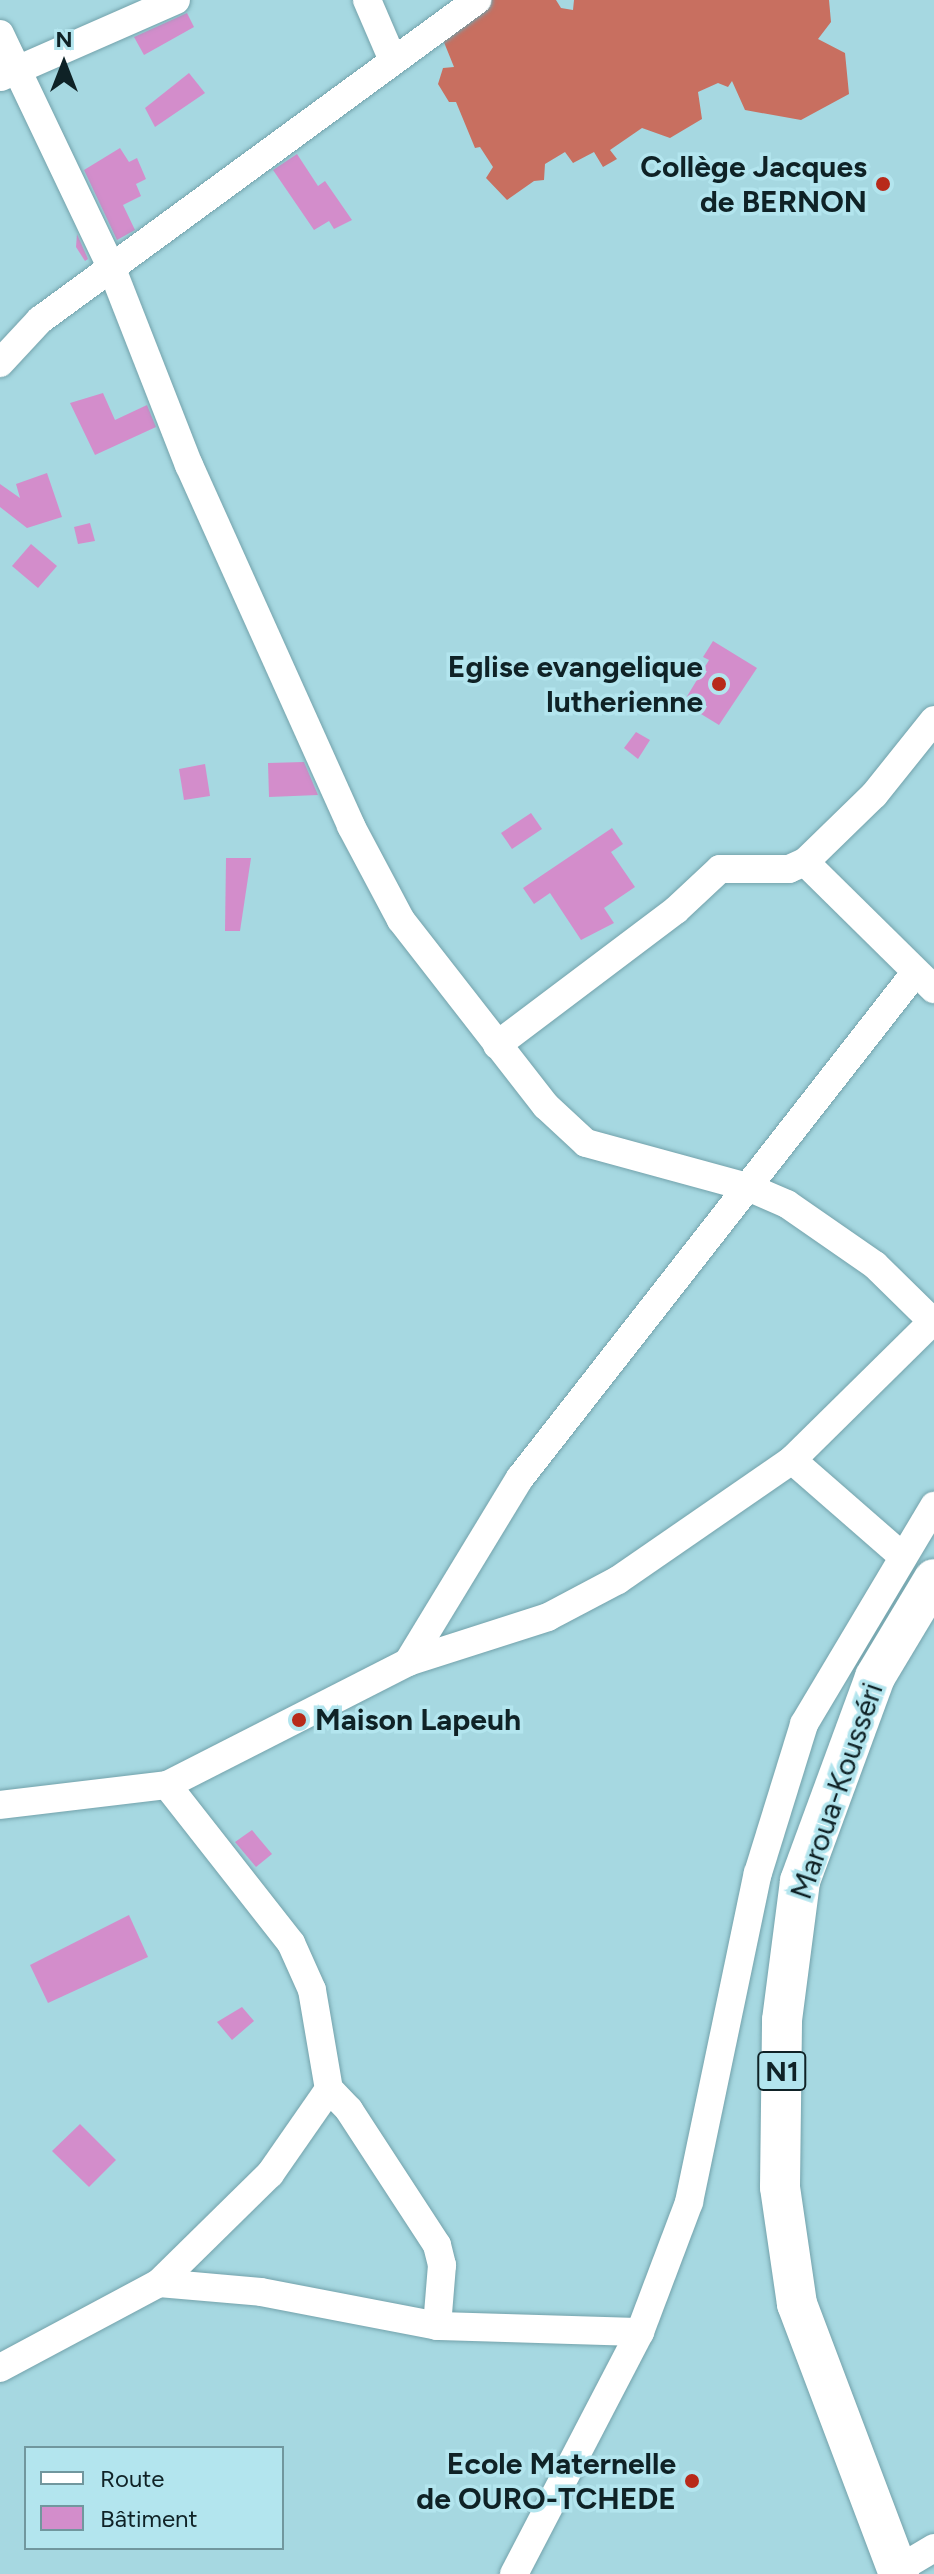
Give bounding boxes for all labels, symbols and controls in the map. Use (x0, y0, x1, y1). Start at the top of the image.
north arrow (24, 24, 104, 104)
text: N (55, 26, 73, 53)
place label: Collège Jacques de BERNON (640, 149, 867, 220)
marker: Collège Jacques de BERNON (874, 175, 892, 193)
place label: Eglise evangelique lutherienne (448, 649, 703, 720)
marker: Eglise evangelique lutherienne (710, 675, 728, 693)
street label: Maroua-Kousséri (783, 1678, 891, 1904)
place label: Maison Lapeuh (315, 1702, 521, 1738)
marker: Maison Lapeuh (290, 1711, 308, 1729)
road number: N1 (756, 2047, 808, 2095)
legend (24, 2446, 284, 2550)
place label: Ecole Maternelle de OURO-TCHEDE (416, 2446, 676, 2516)
text: Route (100, 2464, 164, 2493)
marker: Ecole Maternelle de OURO-TCHEDE (683, 2472, 701, 2490)
text: Bâtiment (100, 2504, 198, 2533)

